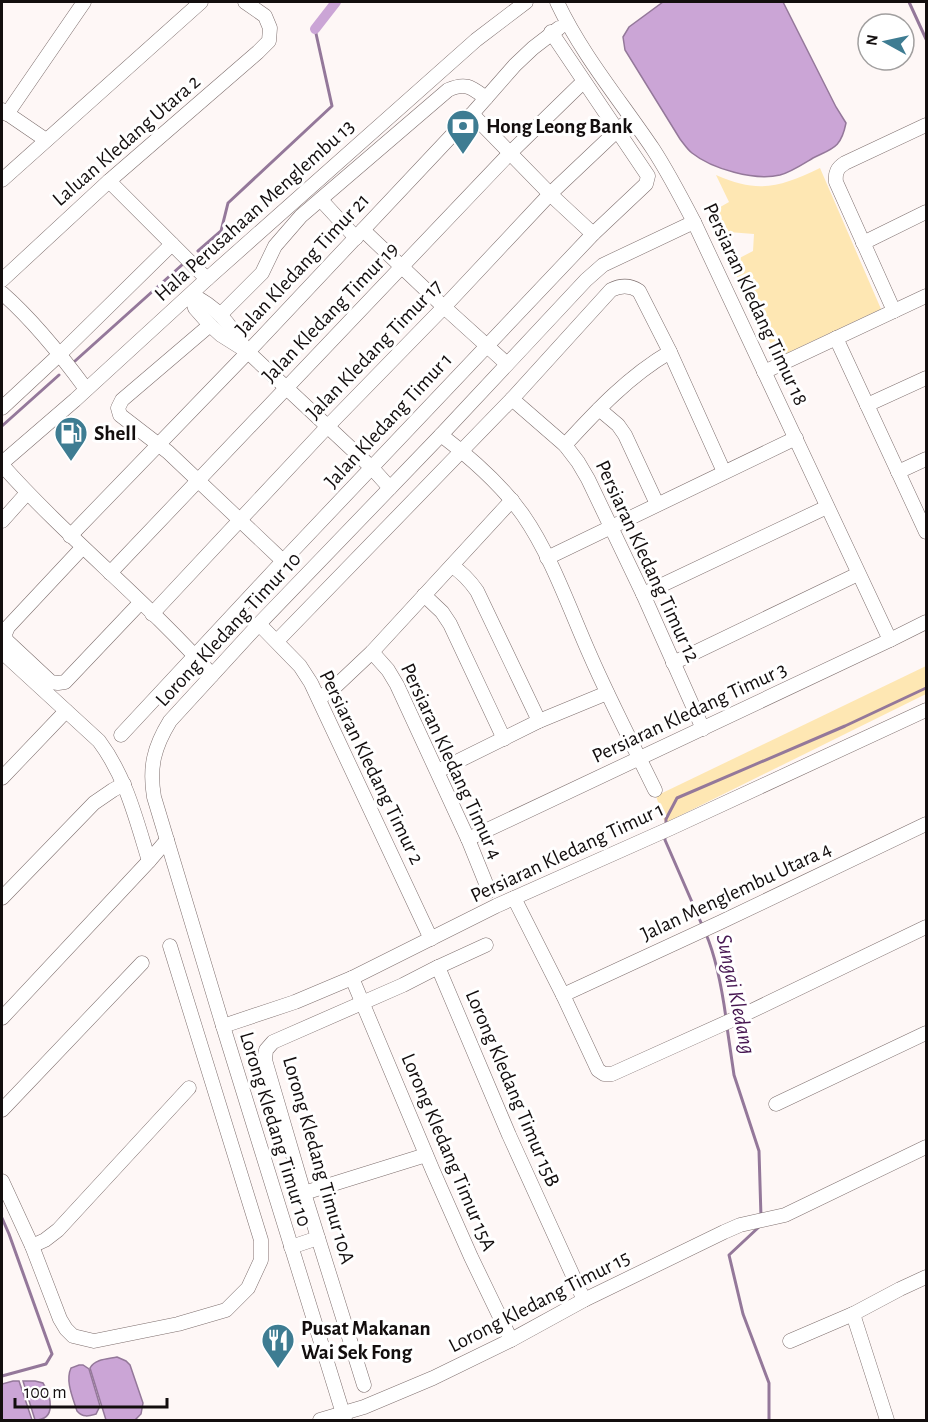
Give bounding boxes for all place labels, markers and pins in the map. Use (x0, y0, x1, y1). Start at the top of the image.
bank icon: Hong Leong Bank (445, 108, 481, 155)
place label: Hong Leong Bank (486, 116, 633, 137)
fuel station icon: Shell (53, 415, 89, 462)
place label: Shell (94, 423, 136, 444)
place label: Pusat Makanan Wai Sek Fong (301, 1318, 431, 1363)
restaurant icon: Pusat Makanan Wai Sek Fong (260, 1322, 296, 1369)

